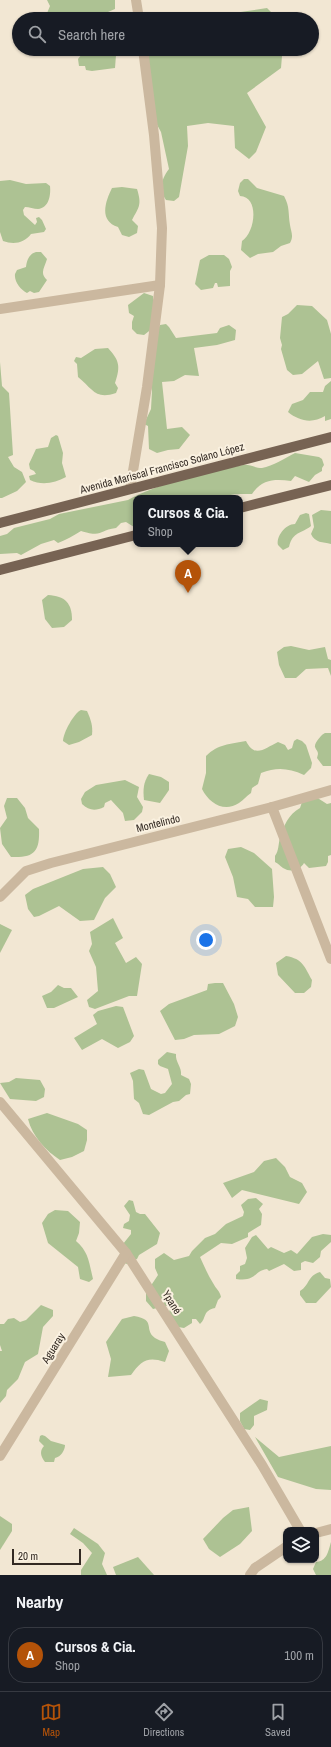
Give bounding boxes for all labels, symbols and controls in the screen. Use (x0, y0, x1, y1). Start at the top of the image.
search box (12, 12, 319, 56)
icon: search (26, 23, 48, 45)
text: Search here (58, 24, 125, 45)
street label: Avenida Mariscal Francisco Solano López (77, 439, 246, 497)
popup (133, 495, 243, 547)
text: Cursos & Cia. (148, 502, 228, 523)
text: Shop (148, 523, 173, 540)
pin: A (175, 560, 201, 593)
street label: Montelindo (135, 811, 181, 835)
your location (196, 930, 216, 950)
street label: Ypané (159, 1288, 185, 1316)
street label: Aguaray (38, 1330, 68, 1367)
map controls (283, 1527, 319, 1563)
button: layers (283, 1527, 319, 1563)
scale bar (12, 1547, 81, 1566)
text: 20 m (18, 1549, 38, 1563)
text: Nearby (16, 1590, 63, 1613)
text: Cursos & Cia. (55, 1636, 136, 1657)
text: A (26, 1647, 34, 1664)
text: 100 m (284, 1647, 314, 1664)
text: Shop (55, 1657, 80, 1674)
tab: Map (40, 1701, 62, 1739)
tab: Directions (143, 1701, 184, 1739)
tab: Saved (265, 1701, 291, 1739)

